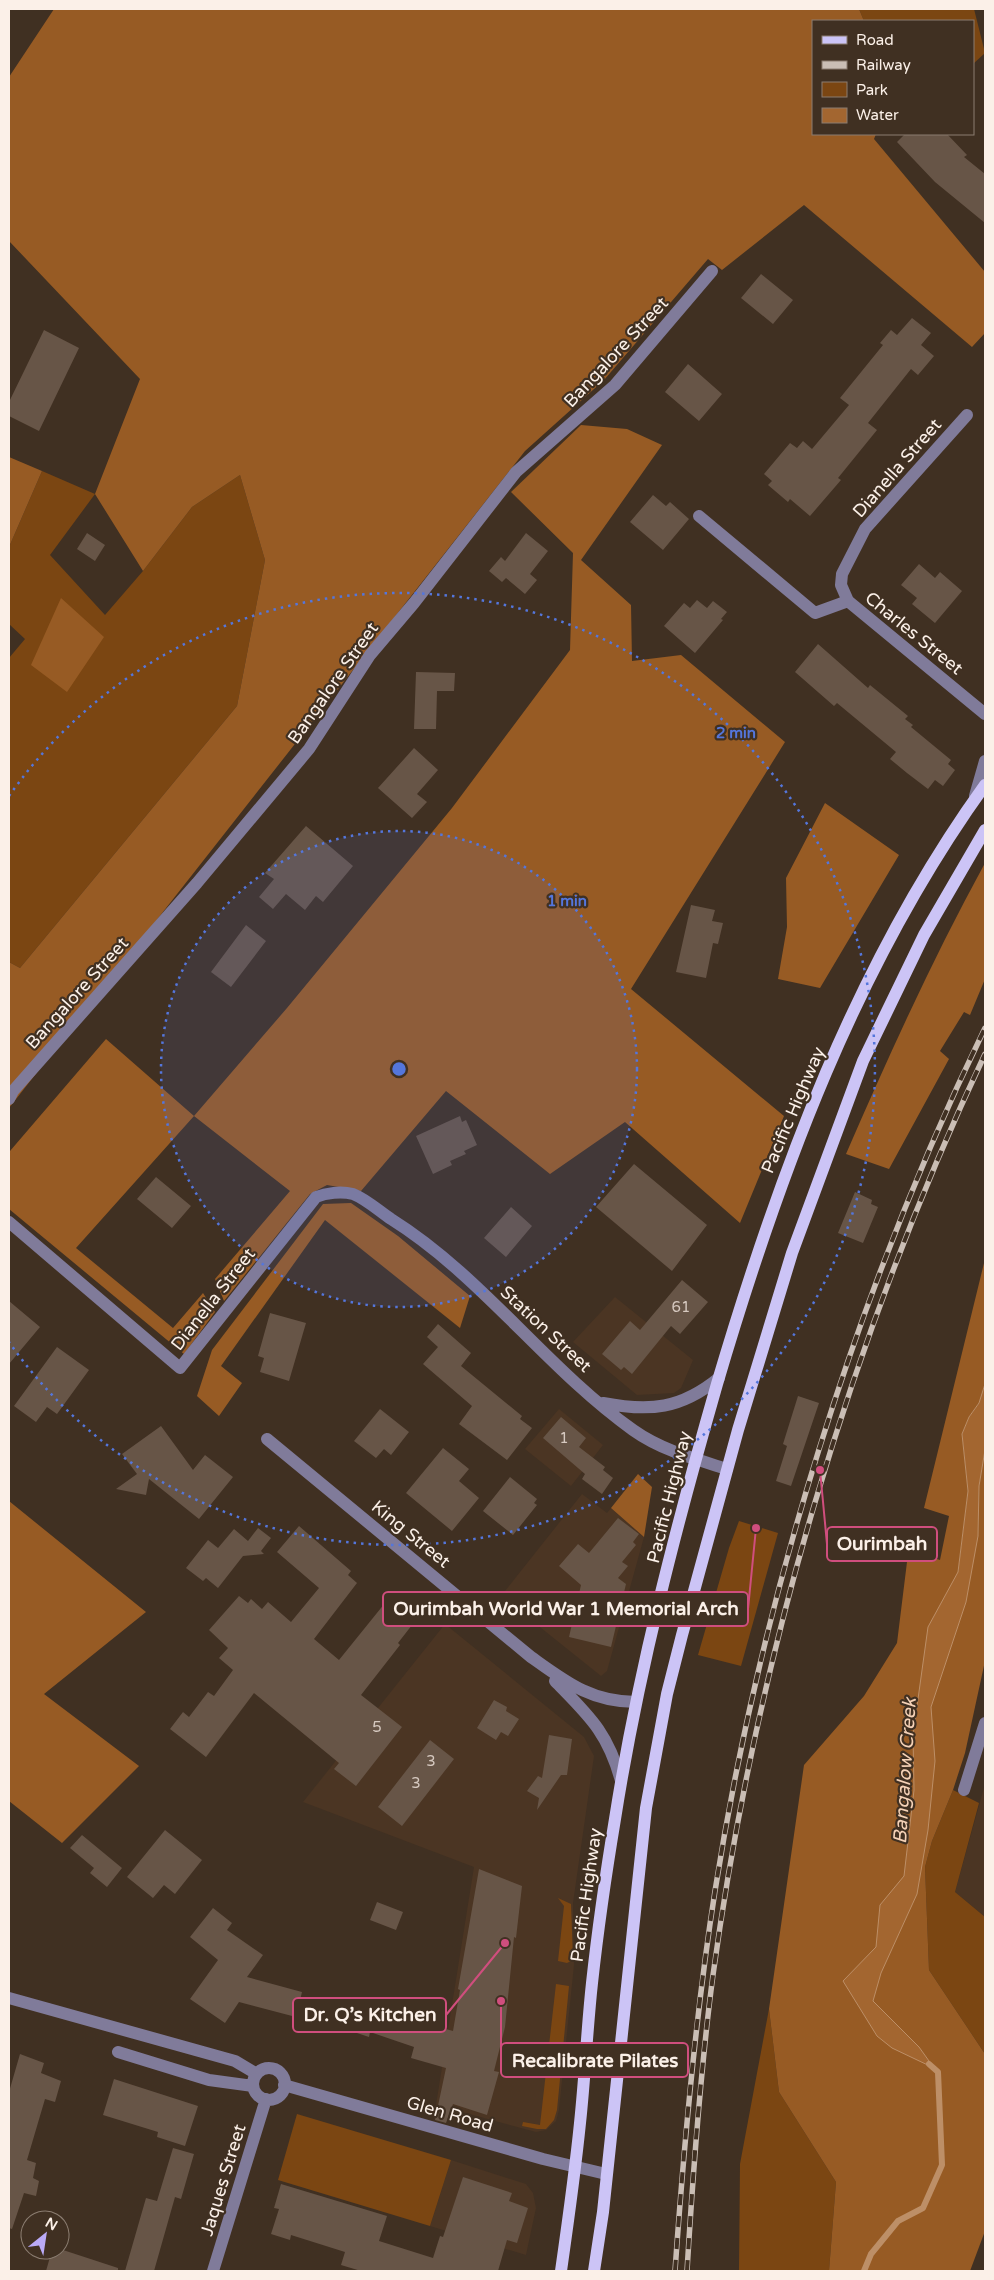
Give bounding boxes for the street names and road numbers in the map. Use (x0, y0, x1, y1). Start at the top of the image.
street label: Bangalore Street (559, 292, 673, 412)
street label: Dianella Street (848, 414, 946, 522)
street label: Charles Street (860, 587, 968, 679)
street label: Bangalore Street (283, 618, 383, 748)
street label: Bangalore Street (21, 932, 133, 1054)
street label: Pacific Highway (756, 1043, 830, 1177)
street label: Dianella Street (166, 1243, 260, 1355)
street label: Station Street (496, 1281, 596, 1377)
street label: Pacific Highway (642, 1428, 696, 1565)
street label: King Street (367, 1496, 455, 1573)
street label: Pacific Highway (566, 1826, 606, 1964)
street label: Glen Road (404, 2091, 496, 2137)
street label: Jaques Street (196, 2121, 250, 2239)

